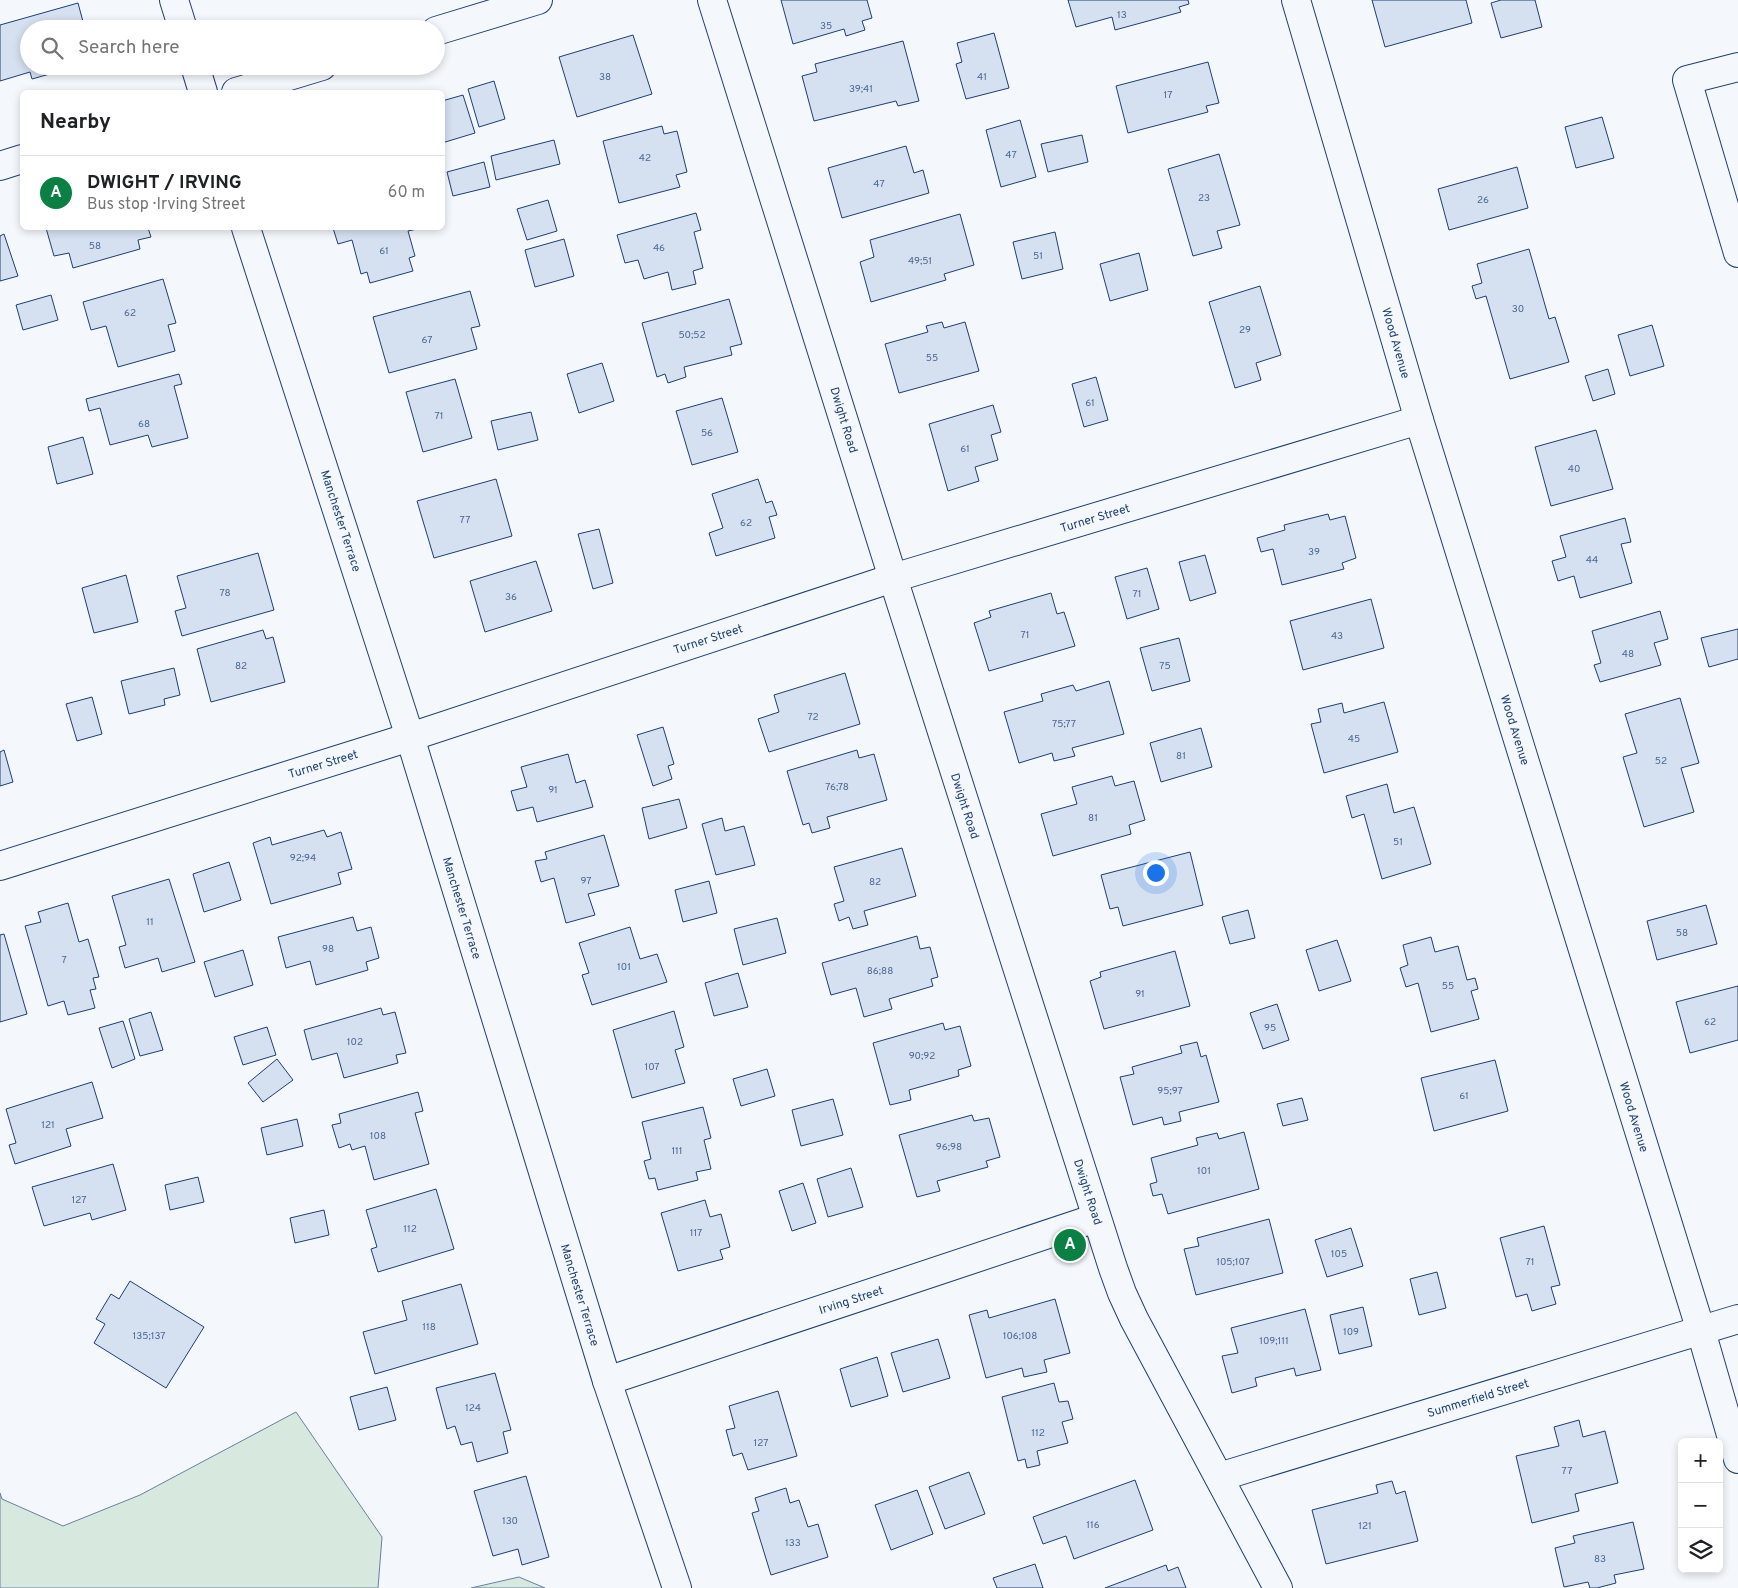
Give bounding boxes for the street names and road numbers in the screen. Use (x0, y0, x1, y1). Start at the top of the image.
street label: Wood Avenue (1377, 306, 1413, 380)
street label: Dwight Road (825, 385, 861, 455)
street label: Manchester Terrace (316, 468, 364, 574)
street label: Turner Street (1059, 501, 1132, 537)
street label: Turner Street (672, 621, 745, 659)
street label: Wood Avenue (1496, 693, 1532, 767)
street label: Turner Street (287, 747, 360, 783)
street label: Dwight Road (946, 771, 982, 841)
street label: Manchester Terrace (438, 855, 484, 961)
street label: Wood Avenue (1615, 1080, 1651, 1154)
street label: Dwight Road (1069, 1157, 1105, 1227)
street label: Manchester Terrace (556, 1242, 602, 1348)
street label: Irving Street (817, 1283, 886, 1319)
street label: Summerfield Street (1426, 1376, 1531, 1422)

